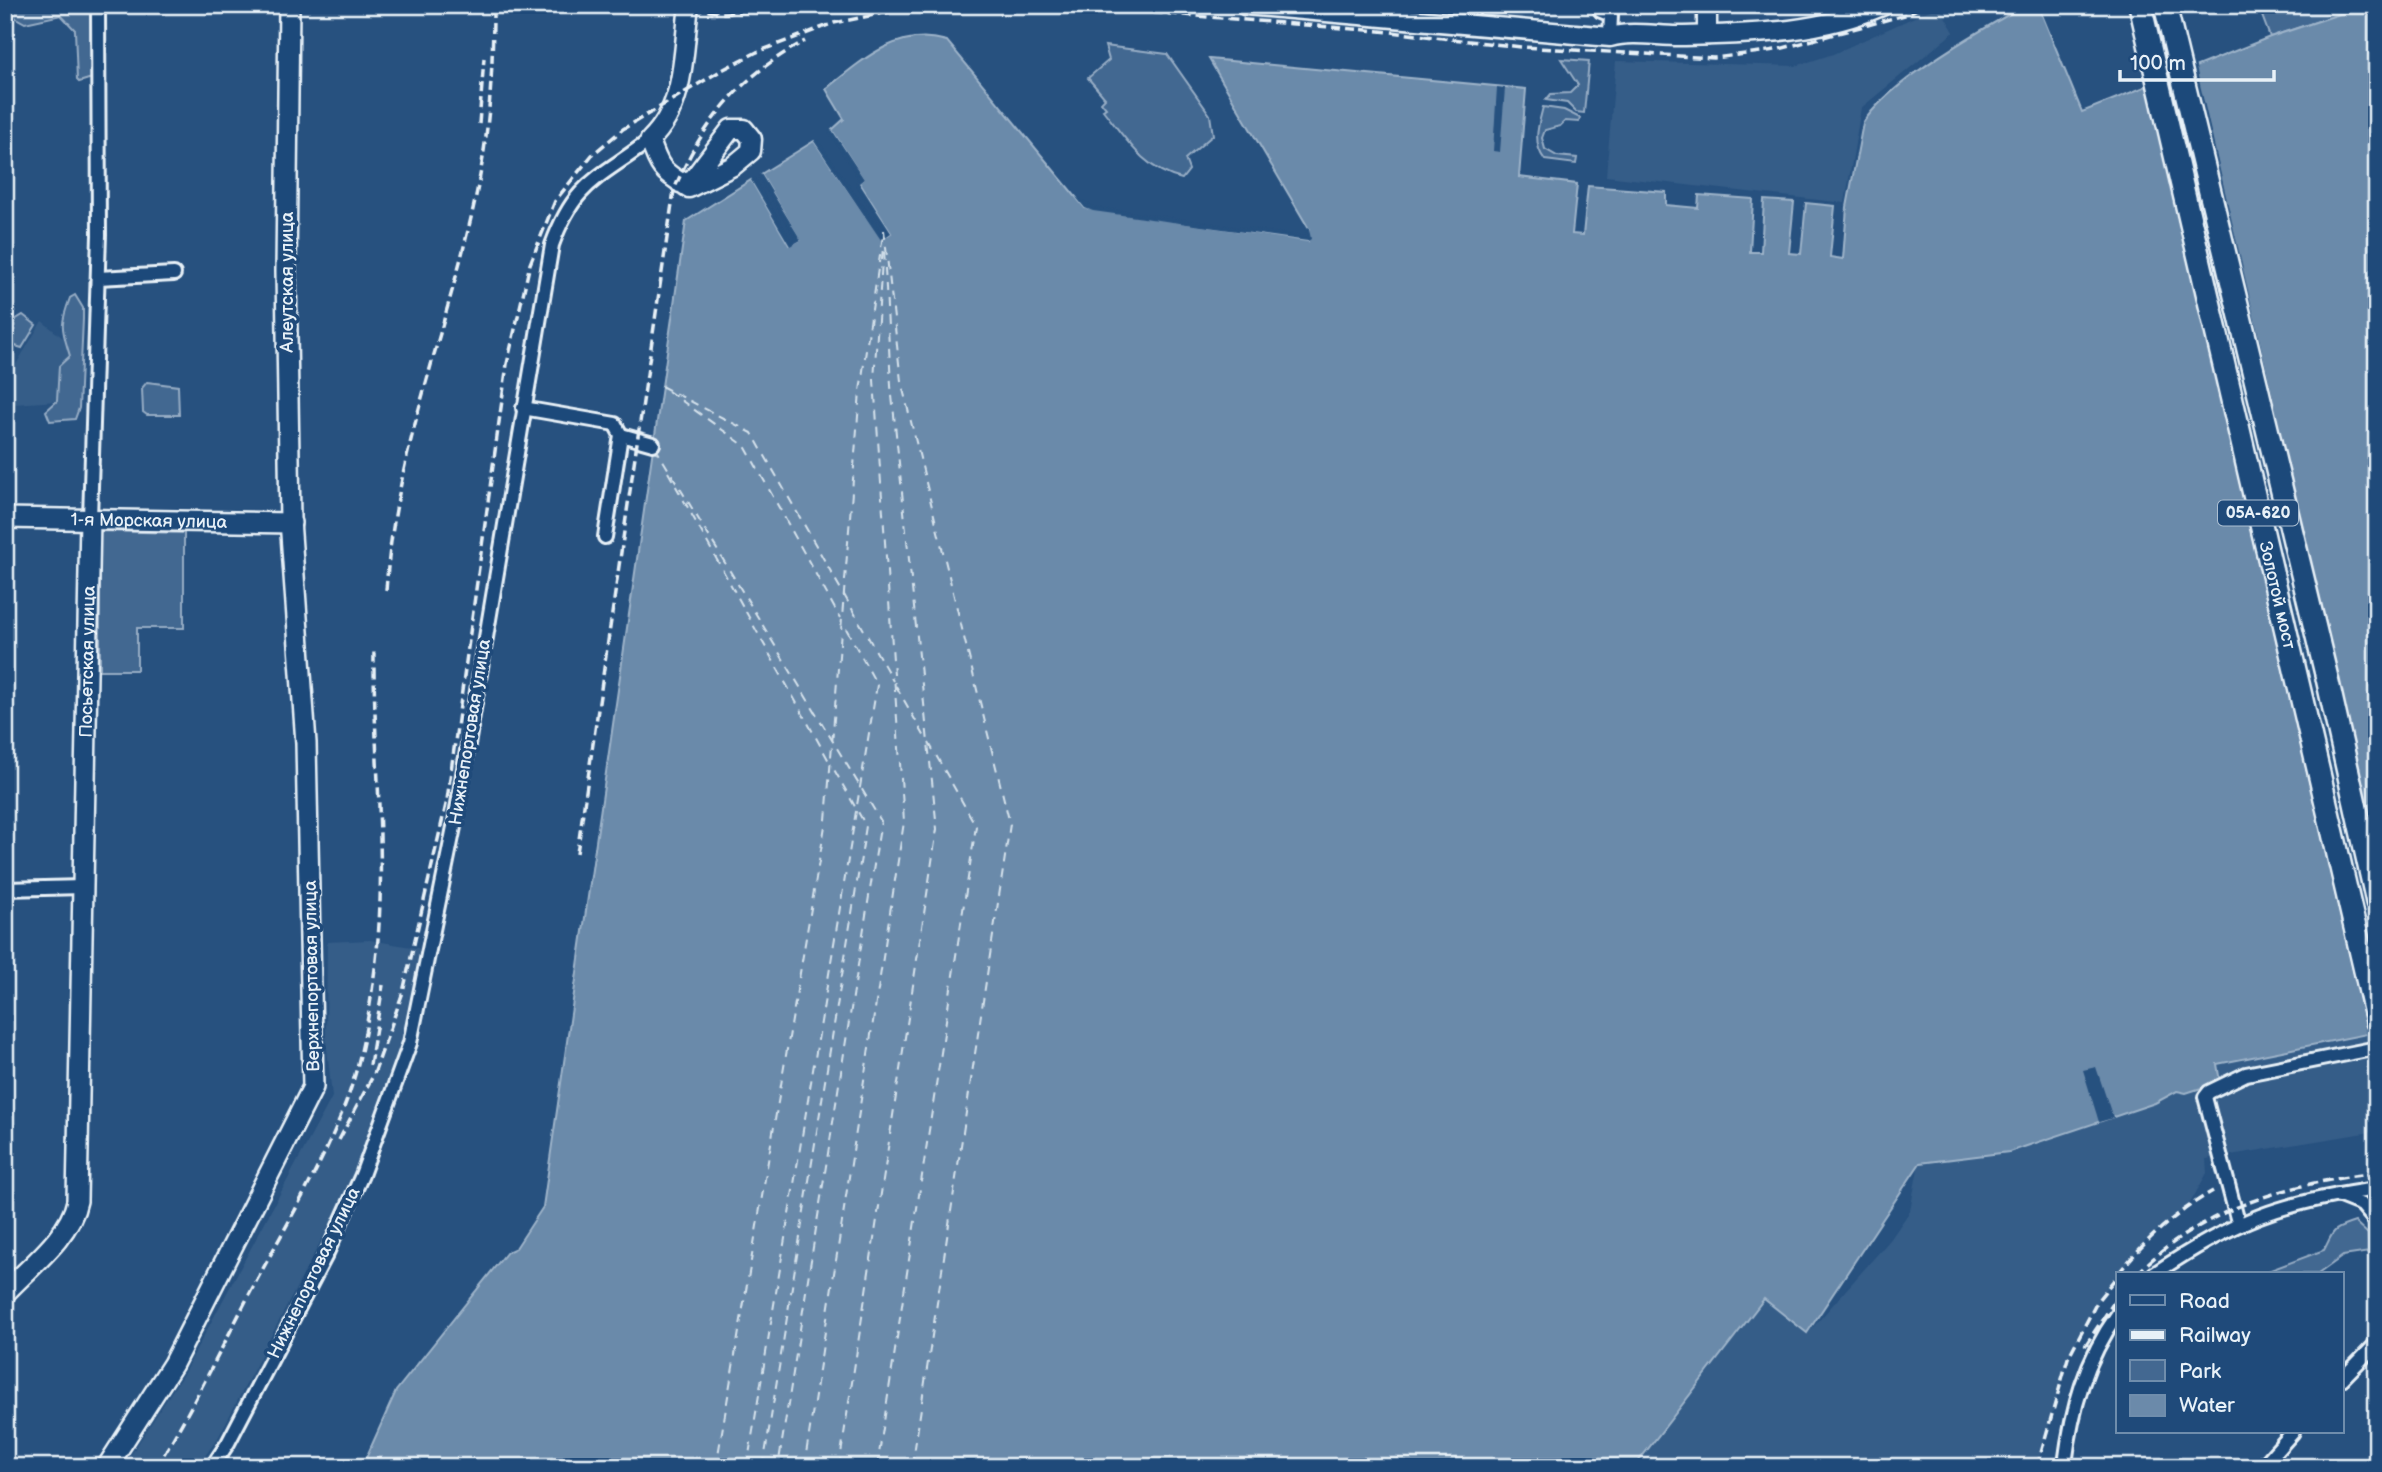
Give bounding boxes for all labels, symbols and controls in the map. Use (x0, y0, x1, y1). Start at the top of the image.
scale bar (2120, 38, 2274, 82)
text: 100 m (2130, 51, 2186, 76)
street label: Алеутская улица (277, 211, 298, 353)
road number: 05А-620 (2218, 500, 2298, 526)
street label: 1-я Морская улица (71, 509, 228, 532)
street label: Золотой мост (2255, 539, 2300, 652)
street label: Посьетская улица (75, 585, 99, 738)
street label: Нижнепортовая улица (445, 637, 495, 826)
street label: Верхнепортовая улица (300, 880, 324, 1072)
street label: Нижнепортовая улица (263, 1184, 365, 1362)
legend (2116, 1272, 2344, 1434)
text: Road (2179, 1289, 2230, 1314)
text: Railway (2179, 1323, 2251, 1348)
text: Park (2179, 1359, 2222, 1384)
text: Water (2179, 1393, 2235, 1418)

